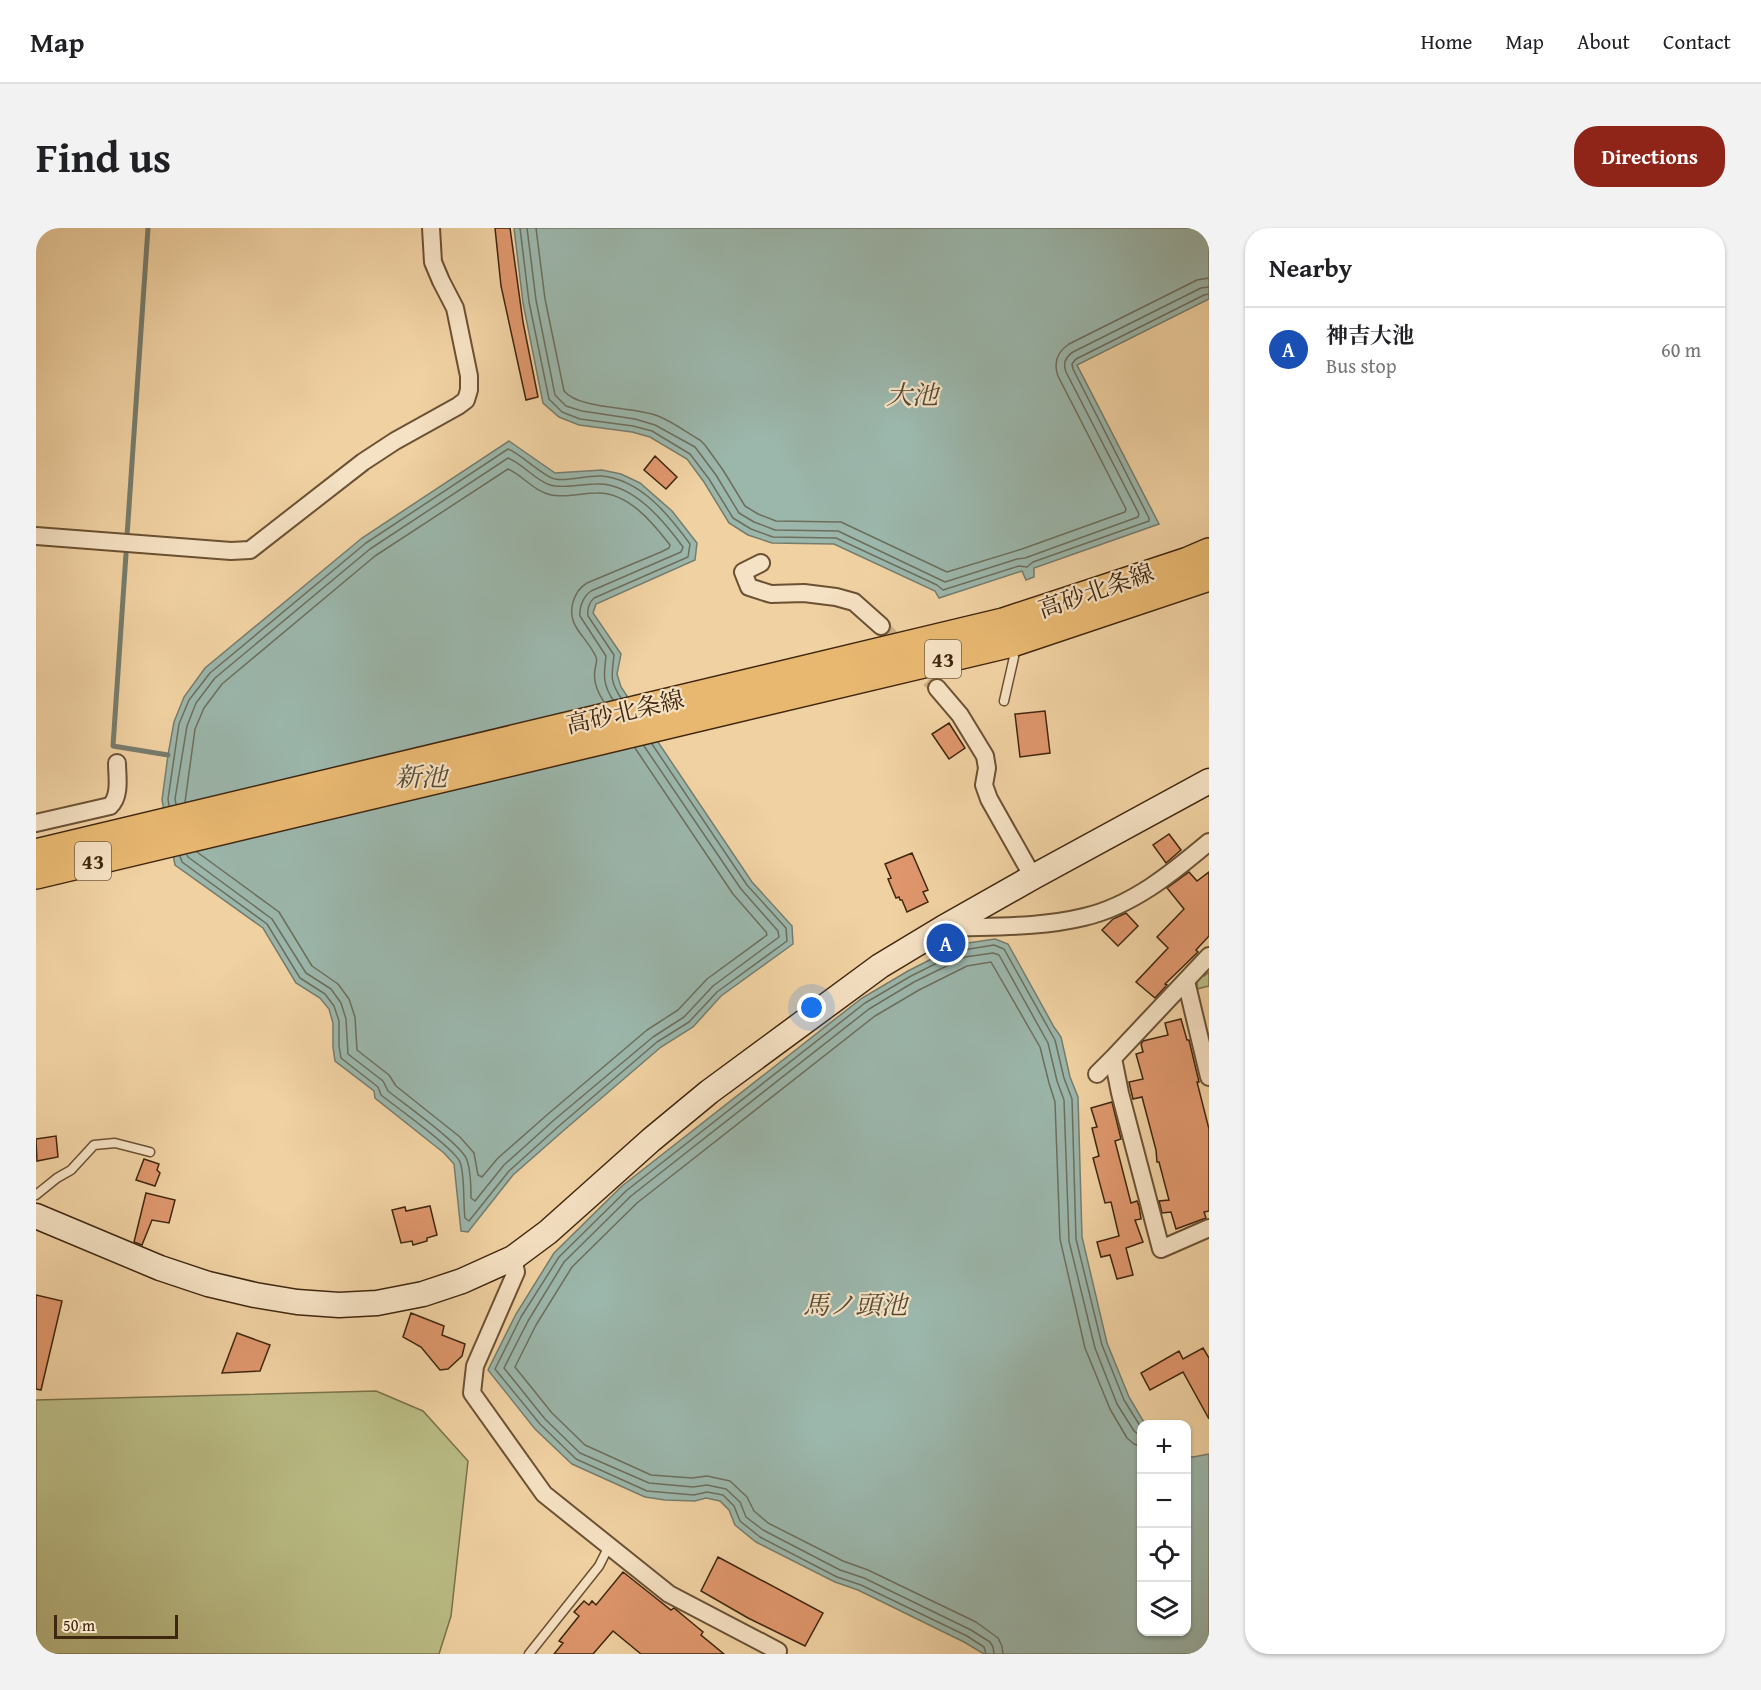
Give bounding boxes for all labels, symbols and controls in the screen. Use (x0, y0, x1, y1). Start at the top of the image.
text: Map (30, 21, 84, 62)
text: Home (1421, 26, 1472, 57)
text: Map (1505, 26, 1544, 57)
text: About (1577, 26, 1630, 57)
text: Contact (1663, 26, 1731, 57)
text: Find us (36, 126, 171, 187)
button: Directions (1574, 126, 1725, 187)
text: Nearby (1269, 248, 1352, 287)
text: 神吉大池 (1326, 319, 1414, 351)
text: A (1282, 335, 1295, 364)
text: 60 m (1661, 335, 1701, 364)
text: Bus stop (1326, 351, 1397, 380)
water label: 大池 (886, 375, 941, 414)
street label: 高砂北条線 (1033, 554, 1158, 627)
road number: 43 (925, 640, 961, 678)
street label: 高砂北条線 (562, 681, 687, 742)
water label: 新池 (395, 757, 450, 796)
road number: 43 (75, 842, 111, 880)
pin: A (926, 920, 966, 966)
your location (797, 993, 826, 1022)
water label: 馬ノ頭池 (803, 1285, 910, 1324)
map controls (1137, 1420, 1191, 1636)
button: + (1137, 1420, 1191, 1474)
button: − (1137, 1474, 1191, 1528)
button: locate (1137, 1528, 1191, 1582)
button: layers (1137, 1582, 1191, 1636)
scale bar (54, 1612, 178, 1640)
text: 50 m (63, 1613, 95, 1637)

